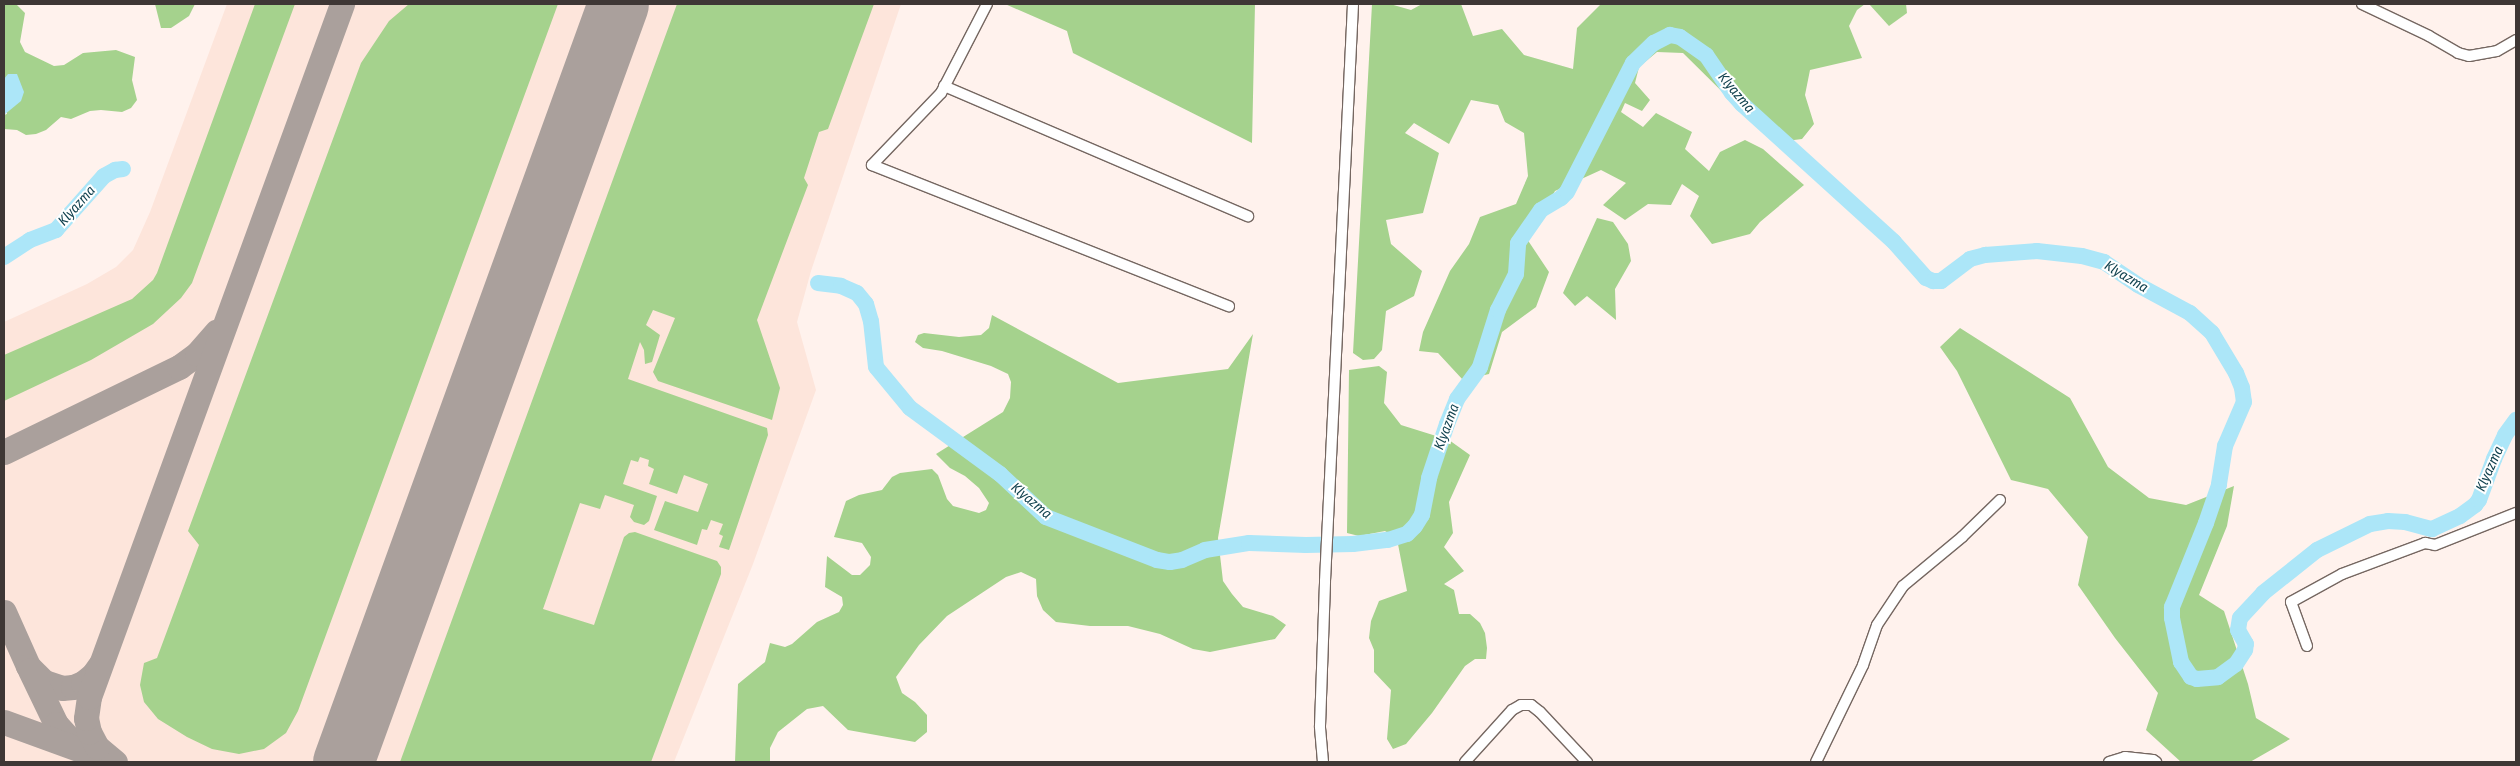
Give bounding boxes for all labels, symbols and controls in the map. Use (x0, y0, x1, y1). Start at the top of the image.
water label: Klyazma (1714, 69, 1758, 117)
water label: Klyazma (55, 183, 99, 229)
water label: Klyazma (2101, 257, 2151, 297)
water label: Klyazma (1431, 402, 1463, 452)
water label: Klyazma (2473, 444, 2507, 494)
water label: Klyazma (1007, 479, 1055, 523)

